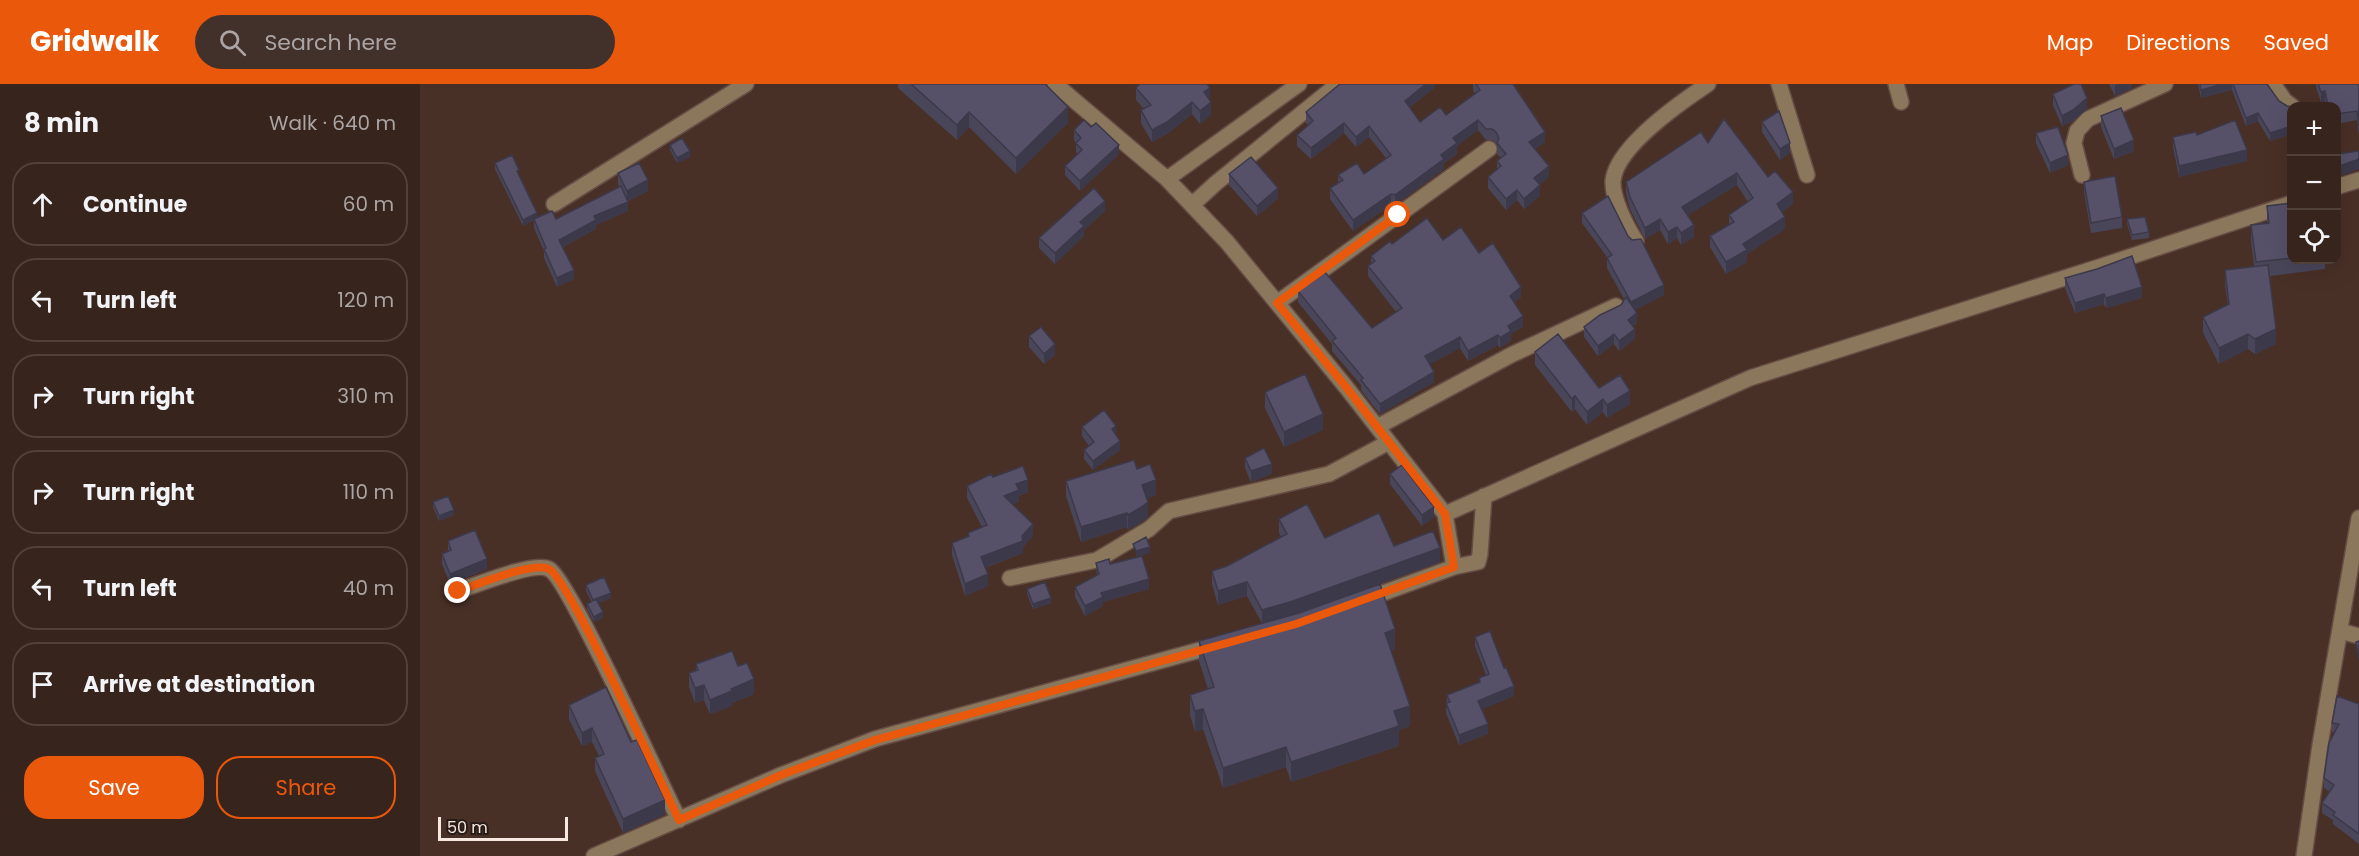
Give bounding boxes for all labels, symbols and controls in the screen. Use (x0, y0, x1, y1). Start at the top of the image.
search box (195, 15, 615, 69)
text: Gridwalk (30, 22, 159, 61)
icon: search (216, 26, 249, 59)
text: Search here (264, 27, 397, 58)
text: Map (2047, 28, 2093, 57)
text: Directions (2126, 28, 2230, 57)
text: Saved (2263, 28, 2329, 57)
map controls (2287, 102, 2341, 264)
button: + (2287, 102, 2341, 156)
text: 8 min (24, 105, 99, 141)
text: Walk · 640 m (269, 109, 396, 137)
button: − (2287, 156, 2341, 210)
icon: ahead (26, 188, 59, 221)
text: Continue (83, 189, 187, 220)
text: 60 m (343, 190, 394, 218)
route start (1384, 201, 1410, 227)
button: locate (2287, 210, 2341, 264)
icon: left (26, 284, 59, 317)
text: Turn left (83, 285, 177, 316)
text: 120 m (338, 286, 394, 314)
icon: right (26, 380, 59, 413)
text: Turn right (83, 381, 194, 412)
text: 310 m (337, 382, 394, 410)
icon: right (26, 476, 59, 509)
text: Turn right (83, 477, 194, 508)
text: 110 m (343, 478, 394, 506)
icon: left (26, 572, 59, 605)
text: Turn left (83, 573, 177, 604)
text: 40 m (343, 574, 394, 602)
route end (444, 577, 470, 603)
icon: arrive (26, 668, 59, 701)
text: Arrive at destination (83, 669, 315, 700)
button: Save (24, 756, 204, 819)
button: Share (216, 756, 396, 819)
scale bar (438, 814, 568, 842)
text: 50 m (447, 816, 488, 839)

